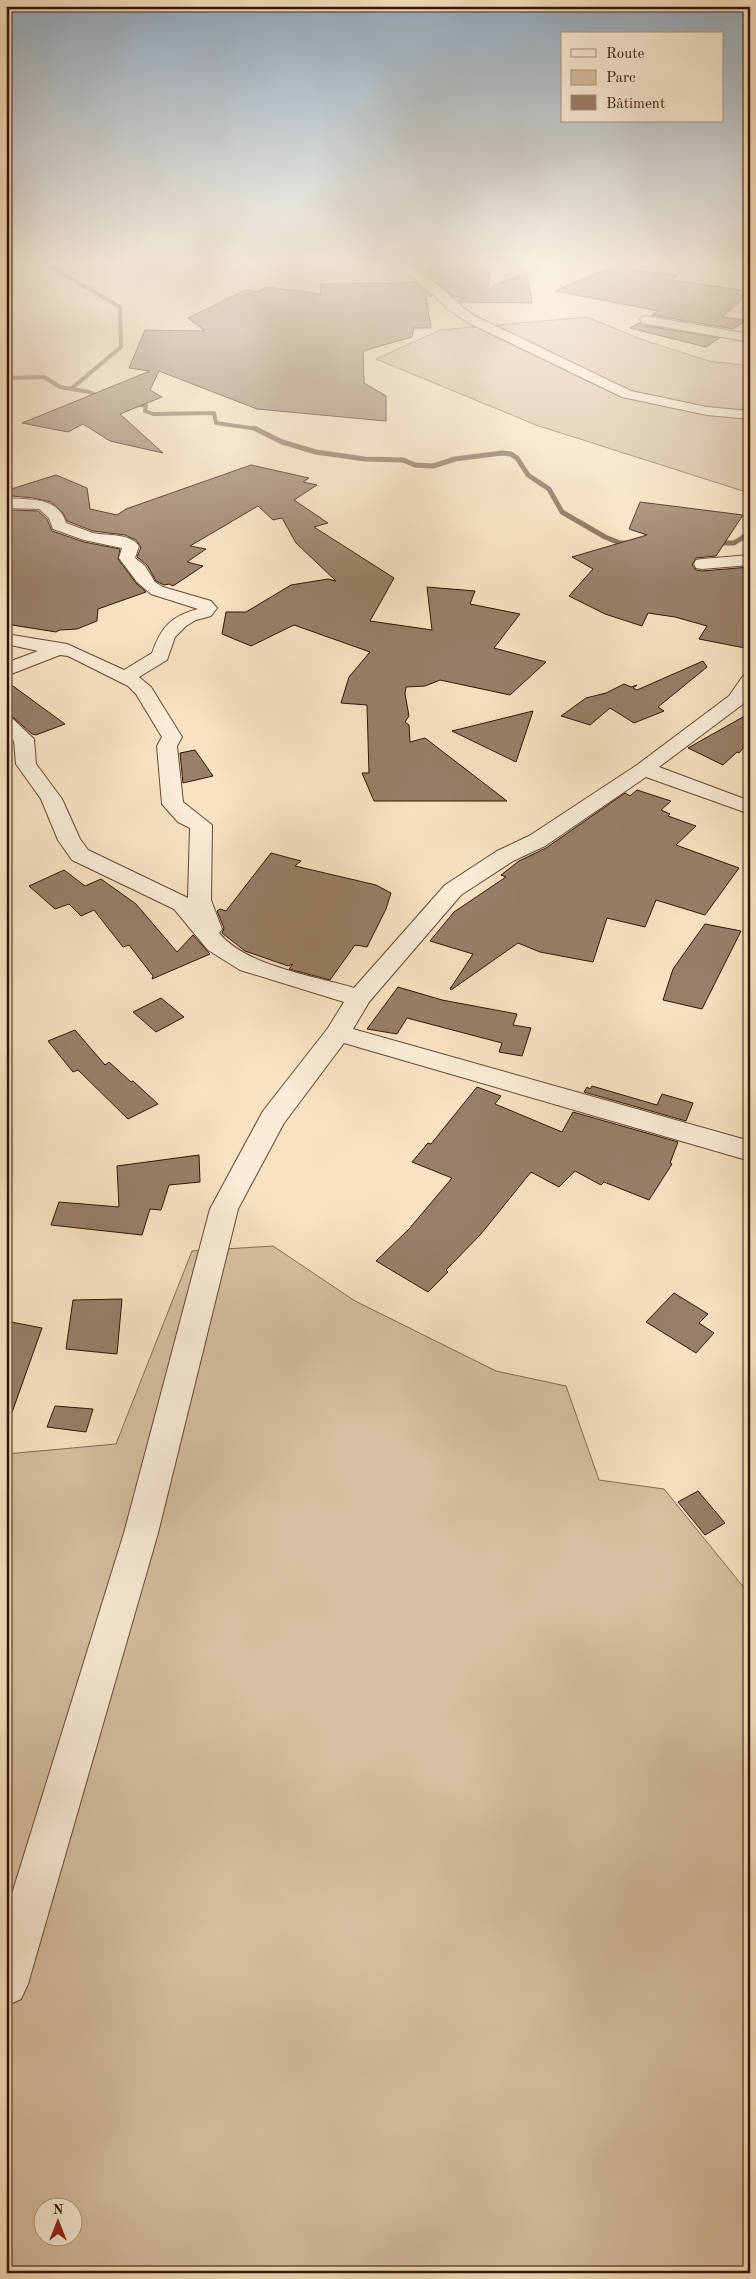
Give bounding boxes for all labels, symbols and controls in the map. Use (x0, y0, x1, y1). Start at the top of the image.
legend (561, 32, 724, 122)
text: Route (606, 47, 644, 62)
text: Parc (606, 71, 636, 86)
text: Bâtiment (606, 97, 665, 112)
north arrow (32, 2196, 82, 2246)
text: N (53, 2203, 64, 2217)

